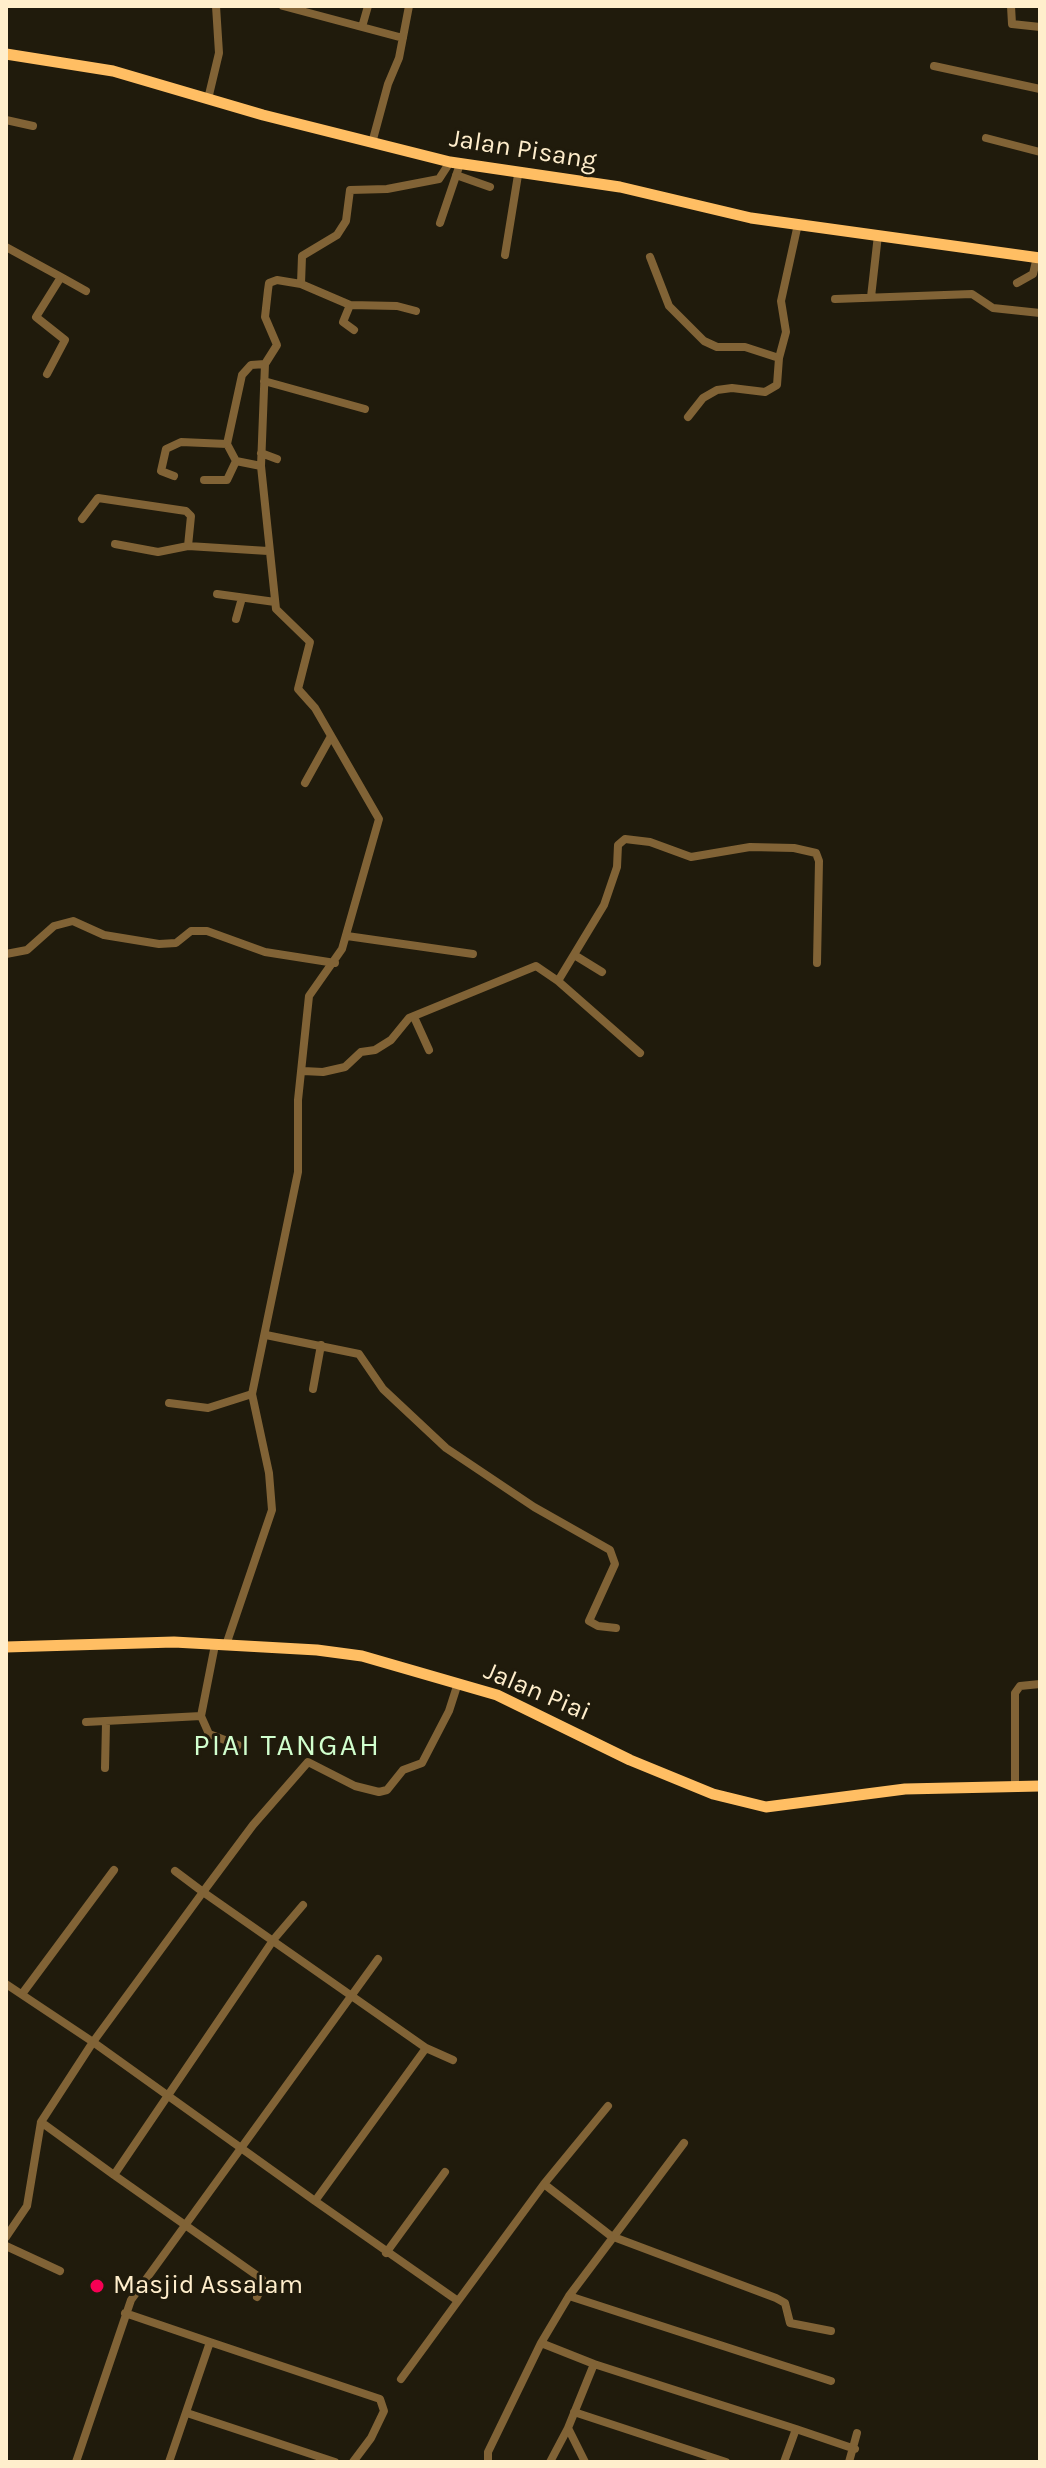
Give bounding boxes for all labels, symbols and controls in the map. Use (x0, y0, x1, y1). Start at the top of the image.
street label: Jalan Pisang (447, 123, 599, 177)
street label: Jalan Piai (479, 1656, 595, 1728)
district label: PIAI TANGAH (193, 1728, 381, 1764)
place label: Masjid Assalam (113, 2270, 303, 2302)
marker: Masjid Assalam (88, 2277, 106, 2295)

